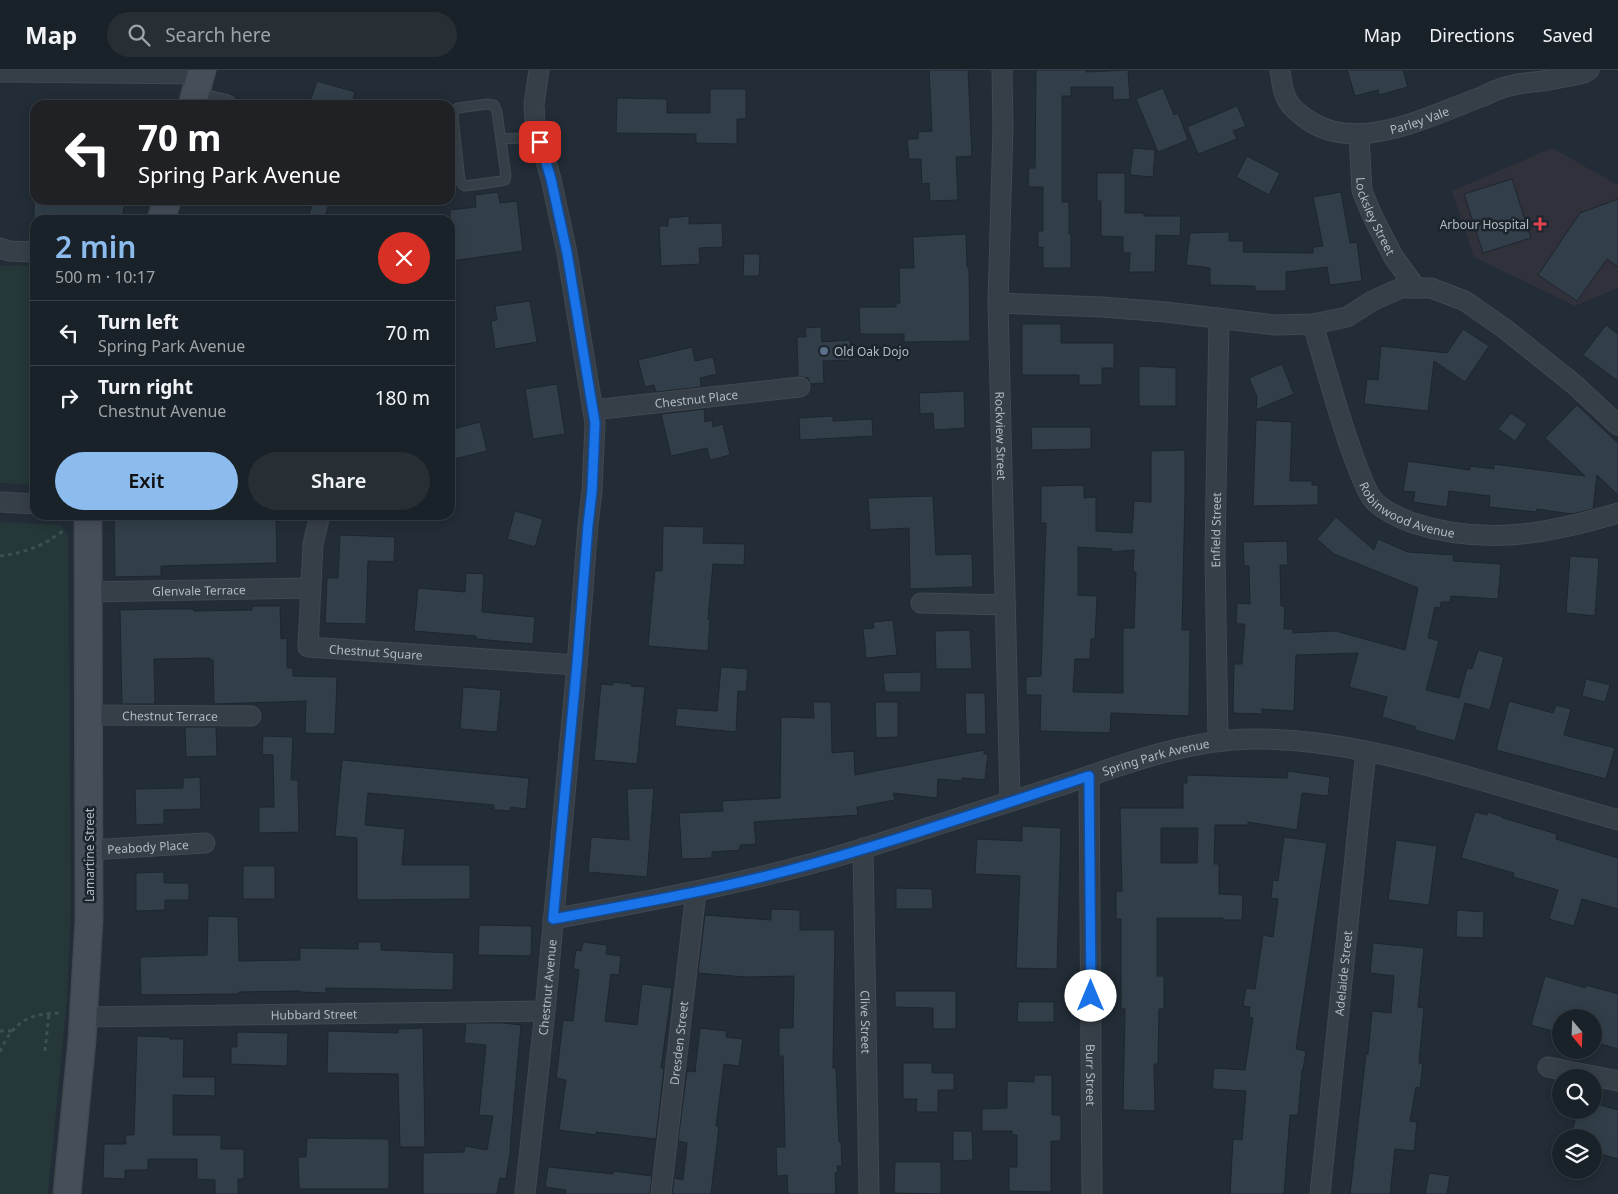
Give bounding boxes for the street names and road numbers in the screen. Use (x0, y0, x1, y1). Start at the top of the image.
street label: Parley Vale (1388, 102, 1452, 138)
street label: Locksley Street (1353, 177, 1400, 259)
street label: Chestnut Place (654, 385, 739, 412)
street label: Rockview Street (992, 391, 1011, 481)
street label: Robinwood Avenue (1356, 479, 1456, 541)
street label: Enfield Street (1206, 492, 1225, 568)
street label: Glenvale Terrace (152, 581, 246, 599)
street label: Chestnut Square (329, 640, 423, 663)
street label: Chestnut Terrace (122, 707, 218, 724)
street label: Spring Park Avenue (1100, 734, 1211, 779)
street label: Lamartine Street (81, 807, 98, 902)
street label: Peabody Place (107, 835, 189, 857)
street label: Adelaide Street (1330, 929, 1356, 1017)
street label: Chestnut Avenue (534, 938, 560, 1036)
street label: Clive Street (857, 990, 875, 1054)
street label: Dresden Street (665, 1000, 692, 1086)
street label: Hubbard Street (271, 1005, 358, 1023)
street label: Burr Street (1082, 1044, 1100, 1107)

